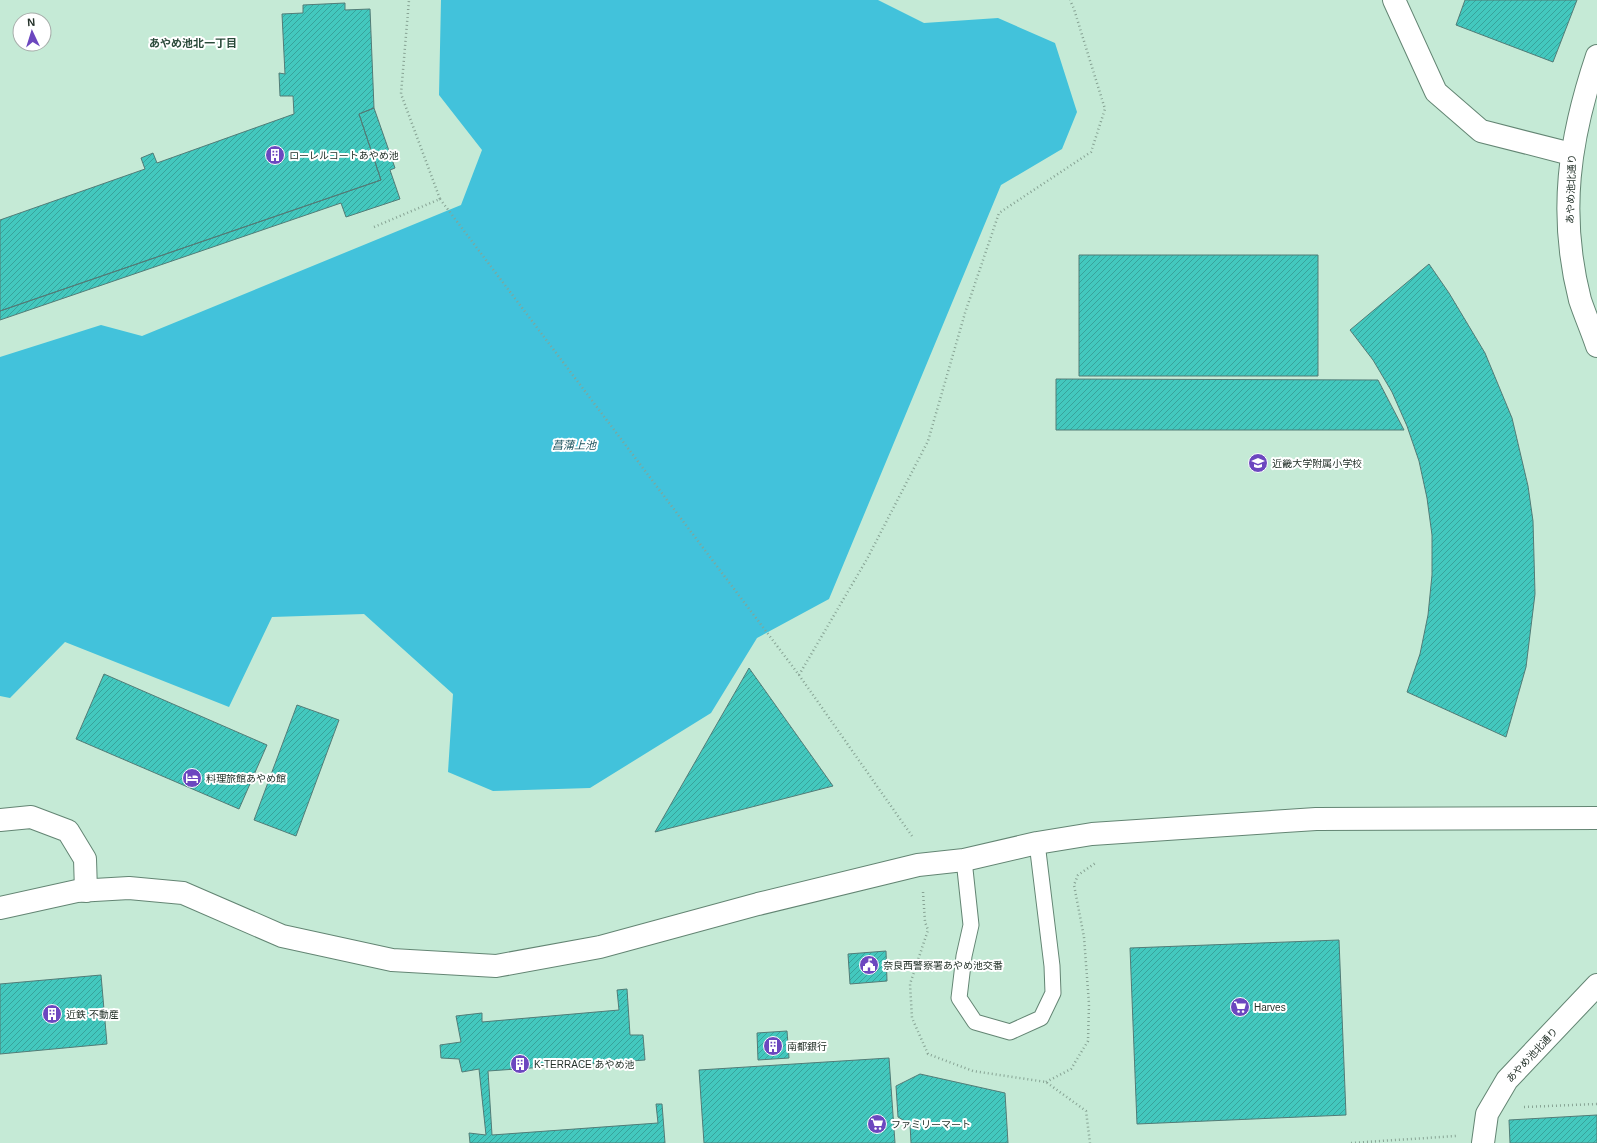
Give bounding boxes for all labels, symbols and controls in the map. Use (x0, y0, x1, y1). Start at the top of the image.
north arrow (12, 12, 52, 52)
text: N (27, 16, 36, 28)
district label: あやめ池北一丁目 (149, 37, 237, 49)
building icon: ローレルコートあやめ池 (264, 144, 286, 166)
place label: ローレルコートあやめ池 (289, 150, 399, 161)
street label: あやめ池北通り (1564, 154, 1578, 224)
water label: 菖蒲上池 (552, 439, 597, 451)
school or university icon: 近畿大学附属小学校 (1247, 452, 1269, 474)
place label: 近畿大学附属小学校 (1272, 458, 1362, 469)
hotel icon: 料理旅館あやめ館 (181, 767, 203, 789)
place label: 料理旅館あやめ館 (206, 773, 286, 784)
public building icon: 奈良西警察署あやめ池交番 (858, 954, 880, 976)
place label: 奈良西警察署あやめ池交番 (883, 960, 1003, 971)
supermarket icon: Harves (1229, 996, 1251, 1018)
place label: Harves (1254, 1002, 1286, 1013)
building icon: 近鉄 不動産 (41, 1003, 63, 1025)
place label: 近鉄 不動産 (66, 1009, 119, 1020)
street label: あやめ池北通り (1504, 1026, 1560, 1084)
building icon: 南都銀行 (762, 1035, 784, 1057)
place label: 南都銀行 (787, 1041, 827, 1052)
building icon: K-TERRACE あやめ池 (509, 1053, 531, 1075)
place label: K-TERRACE あやめ池 (534, 1059, 635, 1070)
supermarket icon: ファミリーマート (866, 1113, 888, 1135)
place label: ファミリーマート (891, 1119, 971, 1130)

